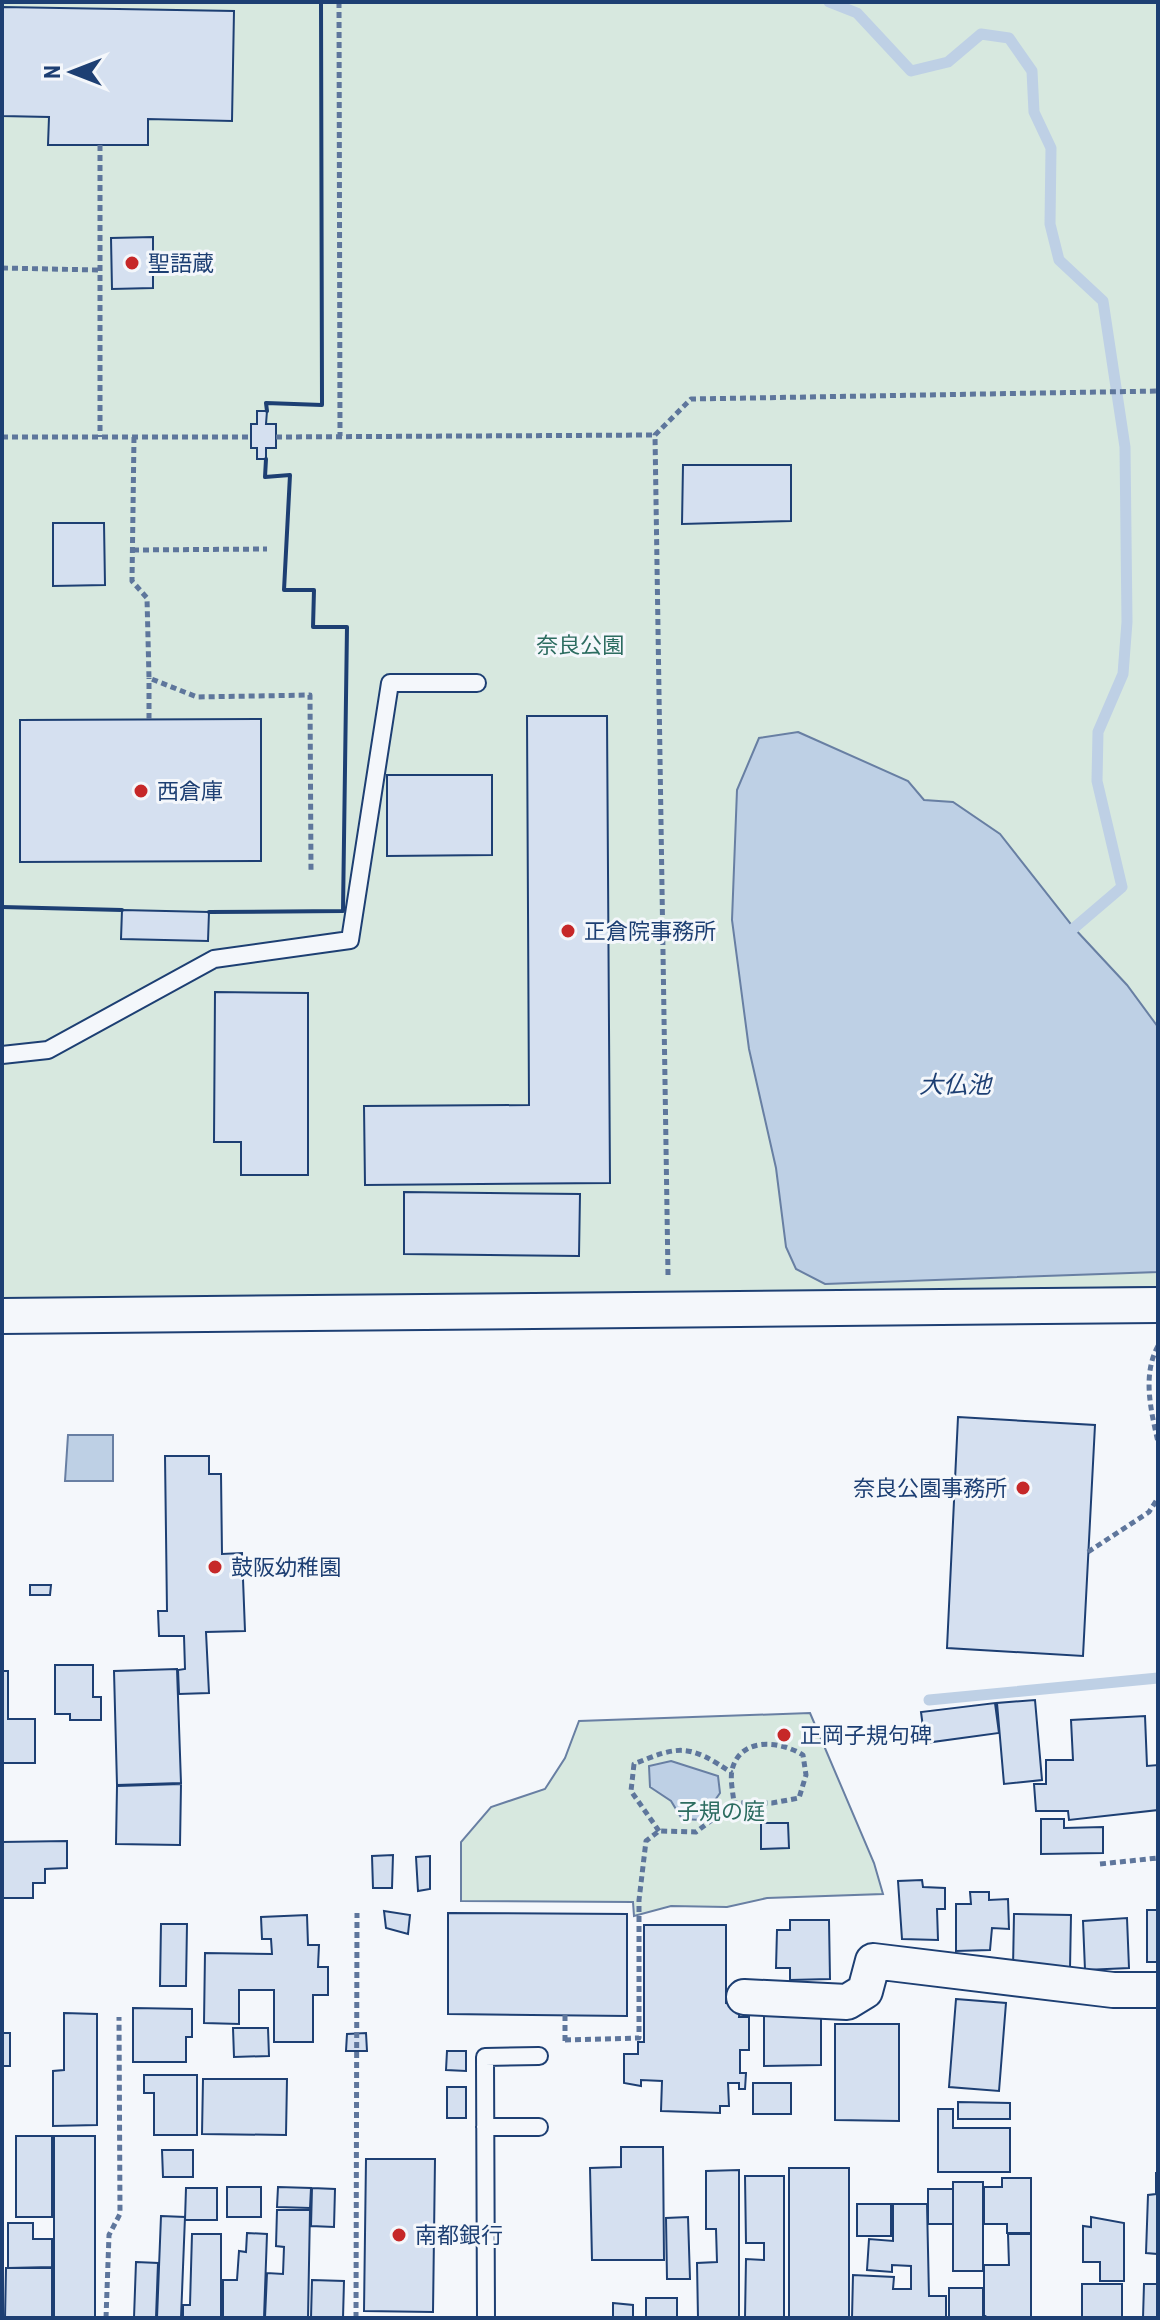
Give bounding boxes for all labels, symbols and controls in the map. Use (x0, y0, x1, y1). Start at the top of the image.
north arrow (32, 32, 112, 112)
text: N (40, 65, 65, 79)
place label: 聖語蔵 (148, 251, 214, 276)
marker: 聖語蔵 (123, 254, 141, 272)
park label: 奈良公園 (536, 633, 624, 658)
place label: 西倉庫 (157, 779, 223, 804)
marker: 西倉庫 (132, 782, 150, 800)
place label: 正倉院事務所 (584, 919, 716, 944)
marker: 正倉院事務所 (559, 922, 577, 940)
water label: 大仏池 (919, 1071, 993, 1099)
place label: 奈良公園事務所 (853, 1476, 1007, 1501)
marker: 奈良公園事務所 (1014, 1479, 1032, 1497)
place label: 鼓阪幼稚園 (231, 1555, 341, 1580)
marker: 鼓阪幼稚園 (206, 1558, 224, 1576)
place label: 正岡子規句碑 (800, 1723, 932, 1748)
marker: 正岡子規句碑 (775, 1726, 793, 1744)
park label: 子規の庭 (677, 1799, 765, 1824)
place label: 南都銀行 (415, 2223, 503, 2248)
marker: 南都銀行 (390, 2226, 408, 2244)

